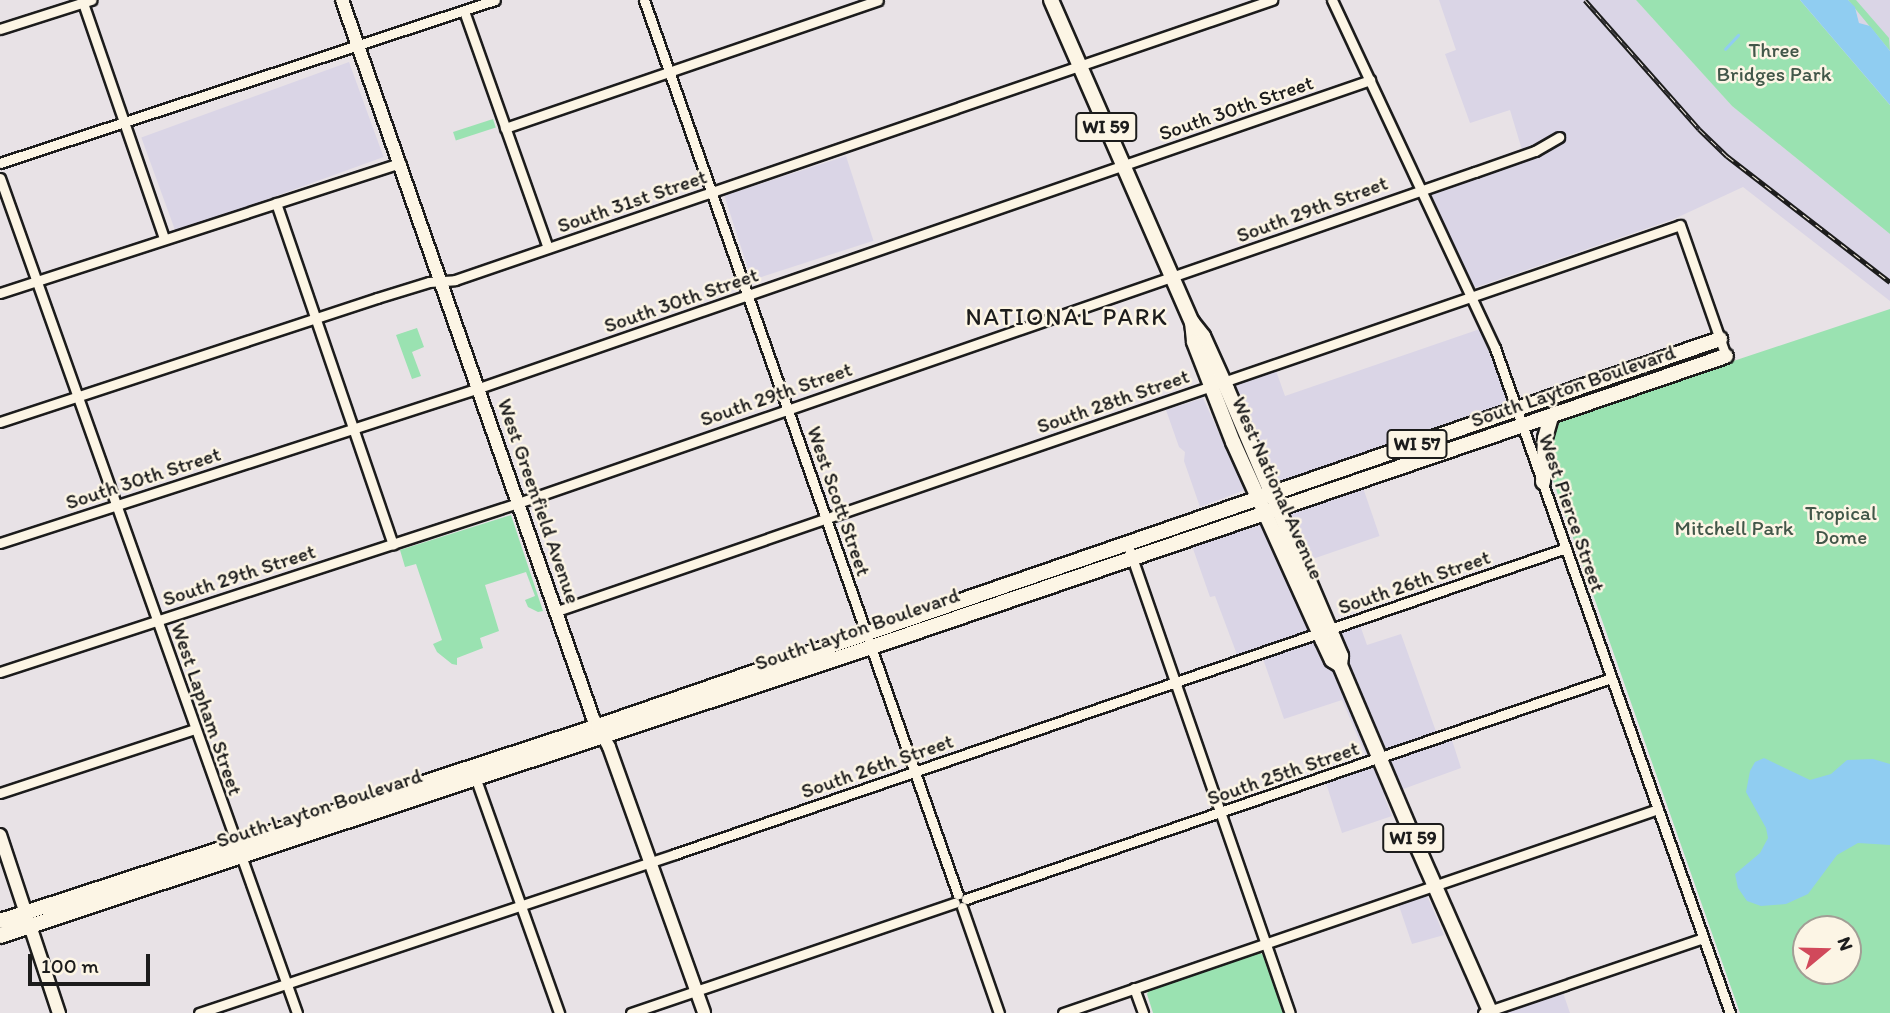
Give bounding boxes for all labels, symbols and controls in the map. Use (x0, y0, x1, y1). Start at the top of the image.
park label: Three Bridges Park (1717, 37, 1831, 87)
street label: South 30th Street (1156, 70, 1316, 146)
road number: WI 59 (1074, 111, 1138, 142)
street label: South 31st Street (554, 164, 710, 238)
street label: South 29th Street (1233, 170, 1391, 248)
street label: South 30th Street (601, 262, 761, 338)
district label: NATIONAL PARK (968, 303, 1166, 331)
street label: South Layton Boulevard (1467, 339, 1679, 433)
street label: South 29th Street (697, 356, 855, 432)
street label: South 28th Street (1034, 363, 1192, 439)
street label: West National Avenue (1227, 393, 1329, 583)
street label: West Greenfield Avenue (492, 395, 586, 607)
street label: West Scott Street (802, 423, 876, 579)
road number: WI 57 (1386, 428, 1448, 460)
street label: West Pierce Street (1533, 431, 1611, 595)
street label: South 30th Street (63, 441, 223, 515)
park label: Tropical Dome (1805, 500, 1877, 550)
park label: Mitchell Park (1675, 515, 1793, 541)
street label: South 29th Street (160, 539, 318, 611)
street label: South 26th Street (1335, 544, 1493, 620)
street label: South Layton Boulevard (751, 582, 963, 676)
street label: West Lapham Street (166, 619, 248, 799)
street label: South 26th Street (798, 728, 956, 804)
street label: South 25th Street (1204, 735, 1362, 811)
street label: South Layton Boulevard (212, 763, 426, 853)
road number: WI 59 (1382, 822, 1444, 853)
north arrow (1792, 915, 1862, 985)
text: N (1832, 934, 1858, 953)
scale bar (32, 940, 154, 984)
text: 100 m (41, 953, 99, 978)

